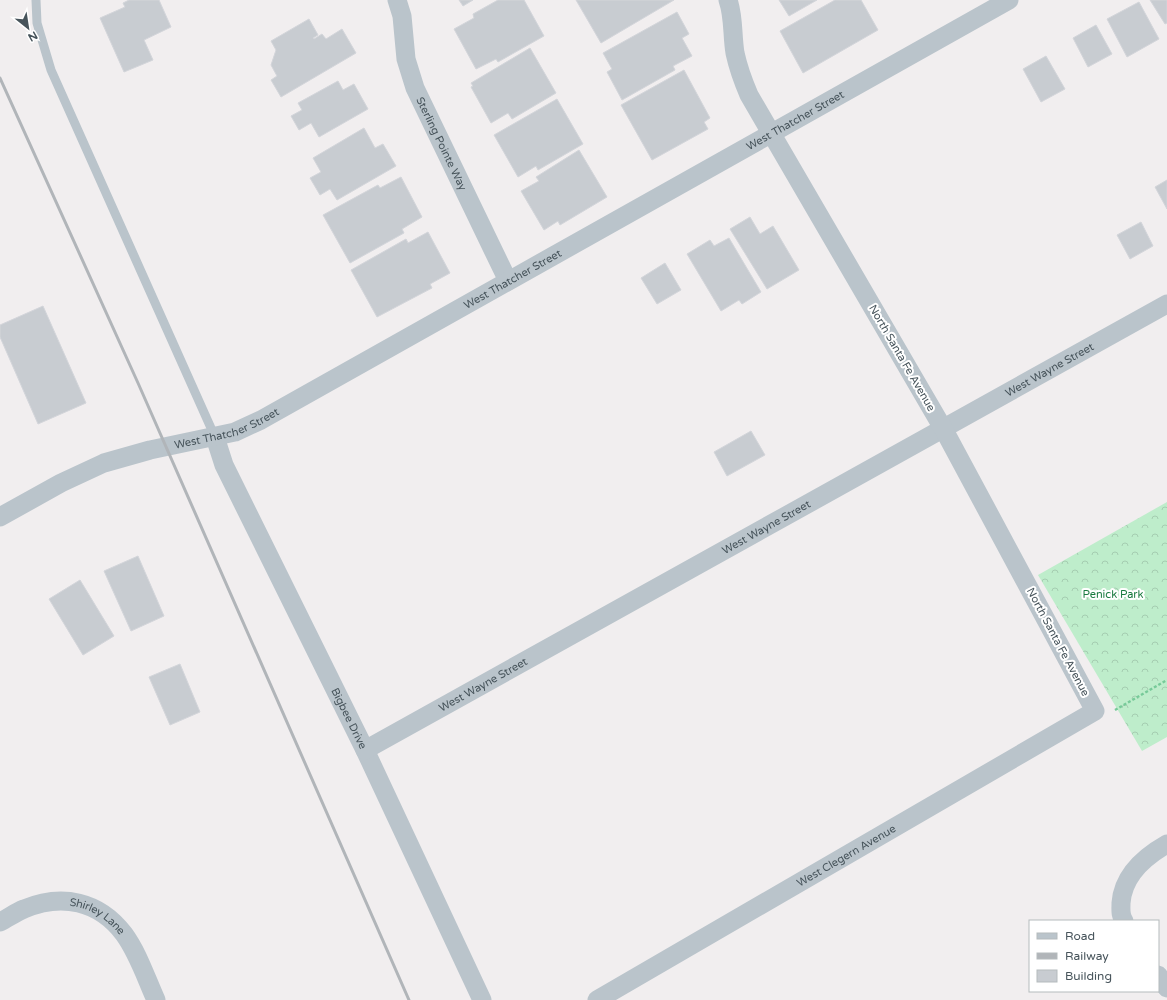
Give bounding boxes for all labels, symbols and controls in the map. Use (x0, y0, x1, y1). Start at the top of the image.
north arrow (8, 8, 48, 48)
text: N (26, 28, 40, 44)
street label: West Thatcher Street (744, 88, 846, 153)
street label: Sterling Pointe Way (414, 95, 470, 193)
street label: West Thatcher Street (461, 246, 564, 311)
street label: North Santa Fe Avenue (866, 302, 938, 414)
street label: West Wayne Street (1003, 340, 1096, 399)
street label: West Thatcher Street (173, 405, 281, 451)
street label: West Wayne Street (720, 497, 813, 557)
street label: North Santa Fe Avenue (1024, 586, 1092, 698)
park label: Penick Park (1082, 588, 1144, 601)
street label: West Wayne Street (436, 655, 529, 714)
street label: Bigbee Drive (329, 686, 370, 751)
street label: West Clegern Avenue (794, 822, 898, 889)
street label: Shirley Lane (69, 895, 128, 937)
legend (1029, 920, 1159, 992)
text: Road (1065, 929, 1095, 943)
text: Railway (1065, 949, 1109, 963)
text: Building (1065, 969, 1112, 983)

